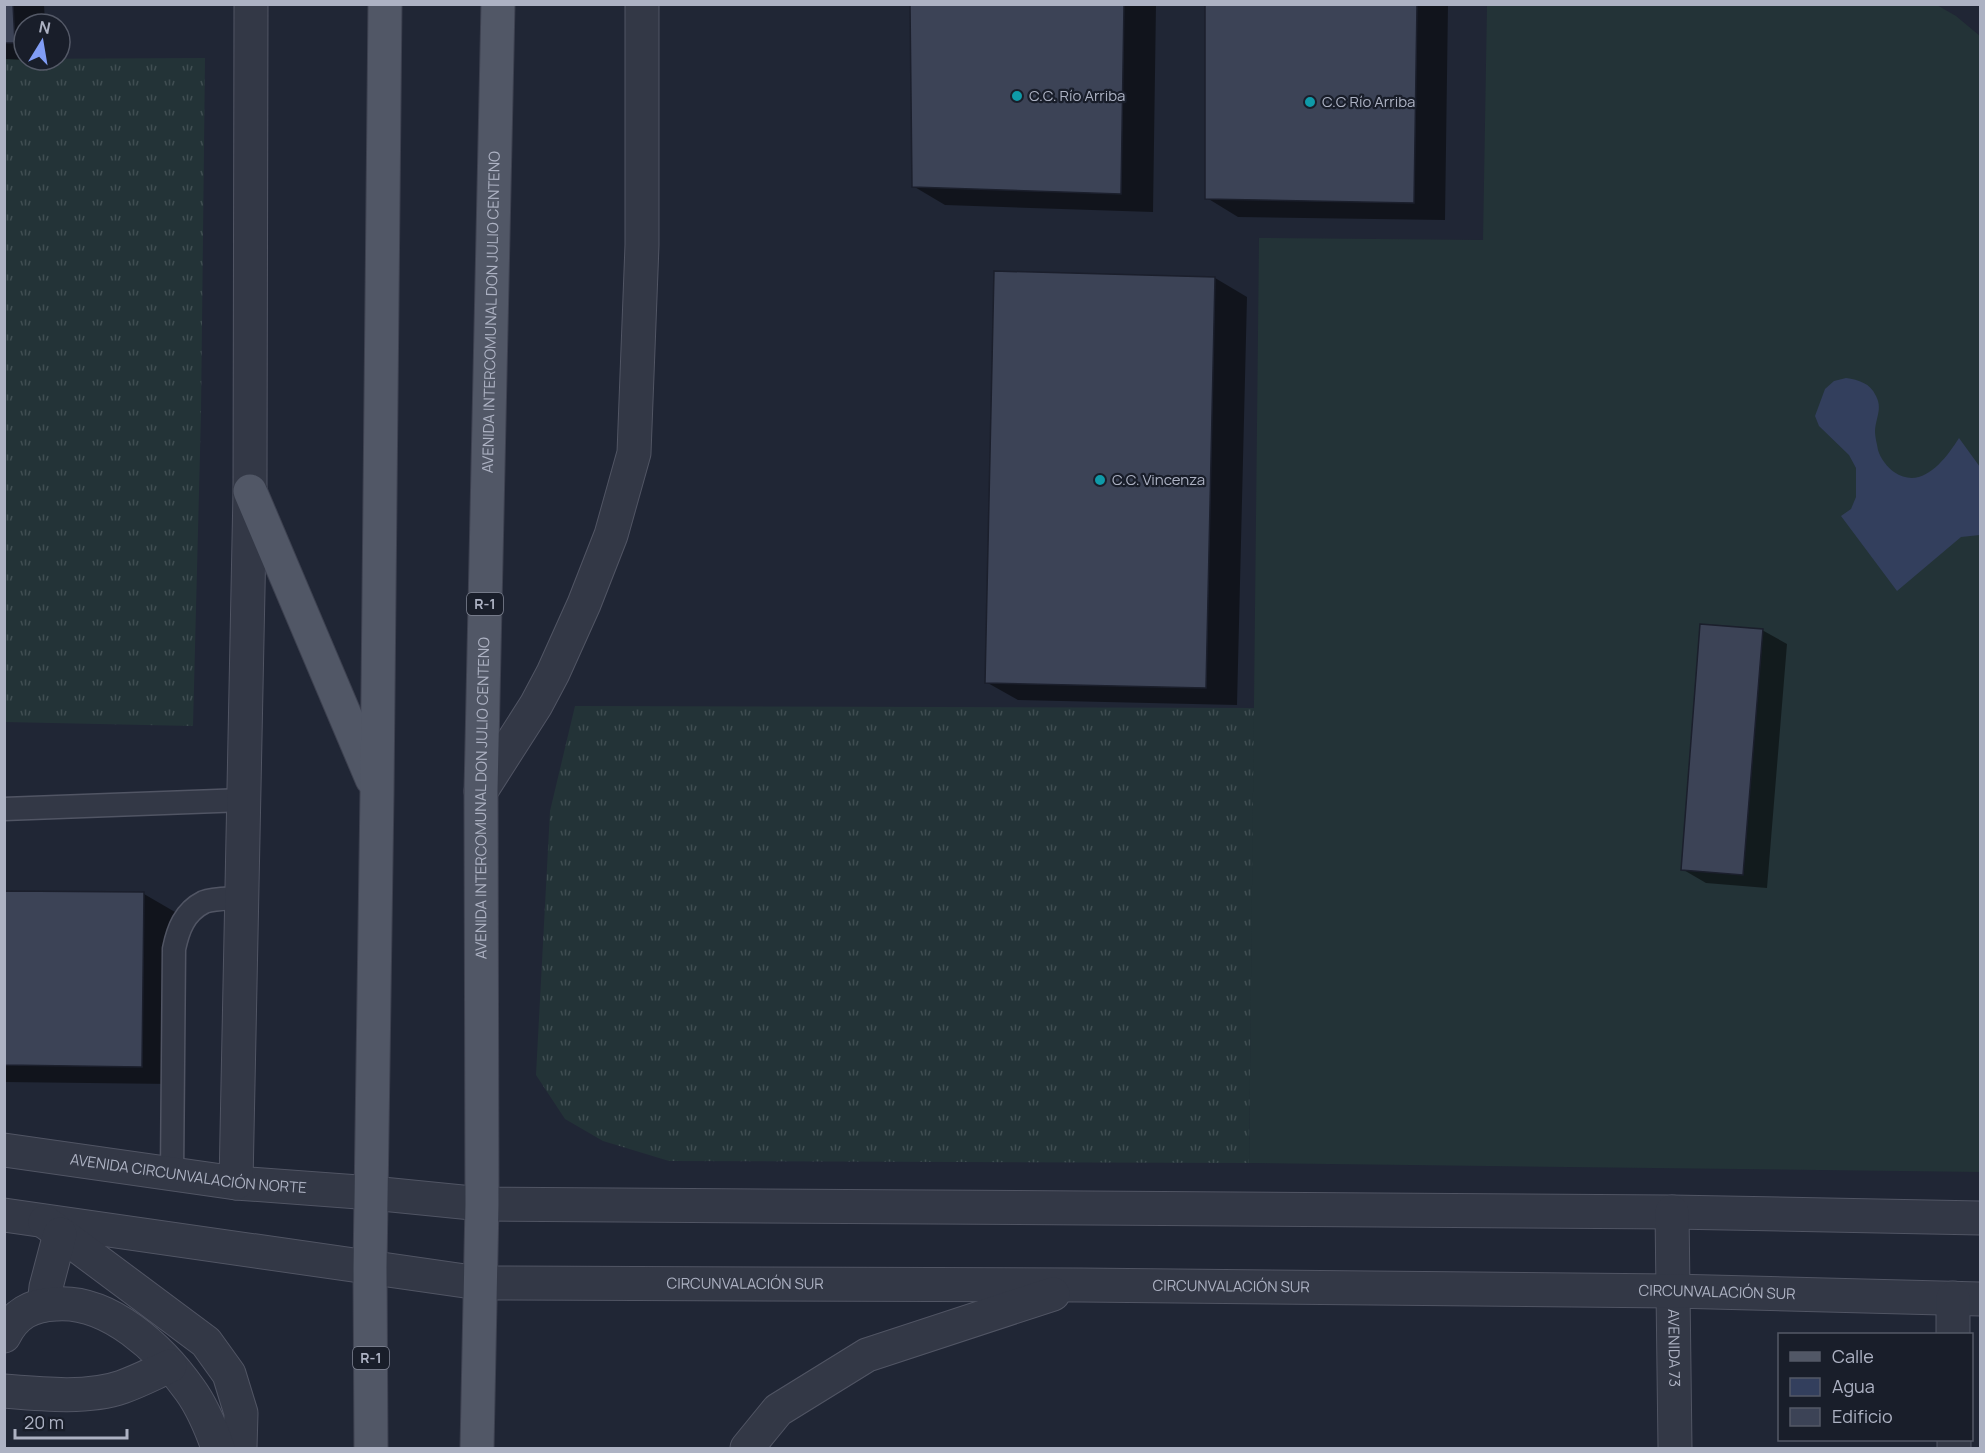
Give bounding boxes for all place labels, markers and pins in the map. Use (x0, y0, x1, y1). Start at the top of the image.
place label: C.C. Río Arriba (1029, 85, 1125, 106)
marker: C.C. Río Arriba (1010, 89, 1024, 103)
place label: C.C Río Arriba (1322, 91, 1415, 112)
marker: C.C Río Arriba (1303, 95, 1317, 109)
place label: C.C. Vincenza (1112, 469, 1205, 490)
marker: C.C. Vincenza (1093, 473, 1107, 487)

